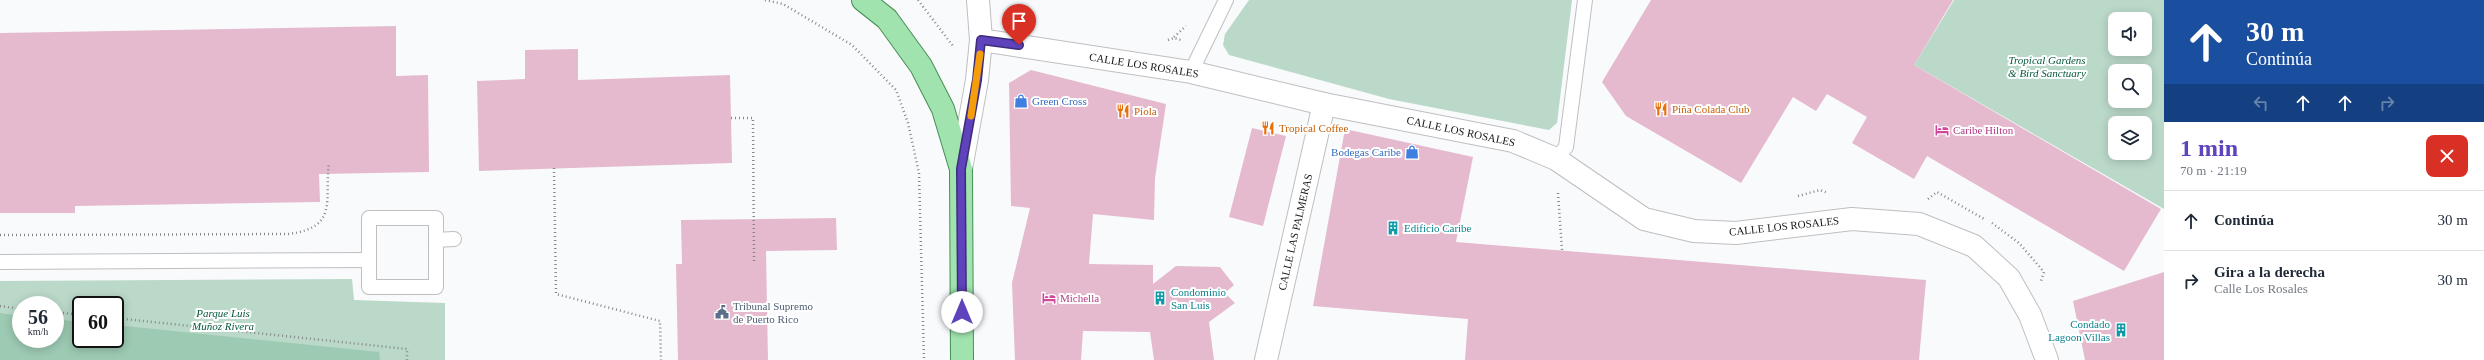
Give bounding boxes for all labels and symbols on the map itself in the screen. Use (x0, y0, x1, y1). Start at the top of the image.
pin (1002, 4, 1036, 45)
street label: CALLE LOS ROSALES (1088, 50, 1200, 80)
park label: Tropical Gardens & Bird Sanctuary (2008, 54, 2086, 79)
shop icon: Green Cross (1013, 93, 1029, 109)
place label: Green Cross (1032, 95, 1087, 107)
restaurant icon: Piña Colada Club (1653, 101, 1669, 117)
restaurant icon: Piola (1115, 103, 1131, 119)
place label: Piña Colada Club (1672, 103, 1750, 115)
place label: Piola (1134, 105, 1157, 117)
street label: CALLE LOS ROSALES (1406, 114, 1516, 148)
restaurant icon: Tropical Coffee (1260, 120, 1276, 136)
place label: Tropical Coffee (1279, 122, 1348, 134)
hotel icon: Caribe Hilton (1934, 122, 1950, 138)
place label: Caribe Hilton (1953, 124, 2014, 136)
shop icon: Bodegas Caribe (1404, 144, 1420, 160)
place label: Bodegas Caribe (1331, 146, 1401, 158)
street label: CALLE LAS PALMERAS (1276, 172, 1314, 292)
street label: CALLE LOS ROSALES (1728, 214, 1840, 238)
building icon: Edificio Caribe (1385, 220, 1401, 236)
place label: Edificio Caribe (1404, 222, 1472, 234)
place label: Condominio San Luis (1171, 286, 1227, 311)
hotel icon: Michella (1041, 290, 1057, 306)
building icon: Condominio San Luis (1152, 290, 1168, 306)
position arrow (941, 291, 983, 333)
place label: Michella (1060, 292, 1099, 304)
speed limit sign: 60 (72, 296, 124, 348)
place label: Tribunal Supremo de Puerto Rico (733, 300, 813, 325)
public building icon: Tribunal Supremo de Puerto Rico (714, 304, 730, 320)
park label: Parque Luis Muñoz Rivera (191, 307, 255, 332)
place label: Condado Lagoon Villas (2048, 318, 2110, 343)
building icon: Condado Lagoon Villas (2113, 322, 2129, 338)

